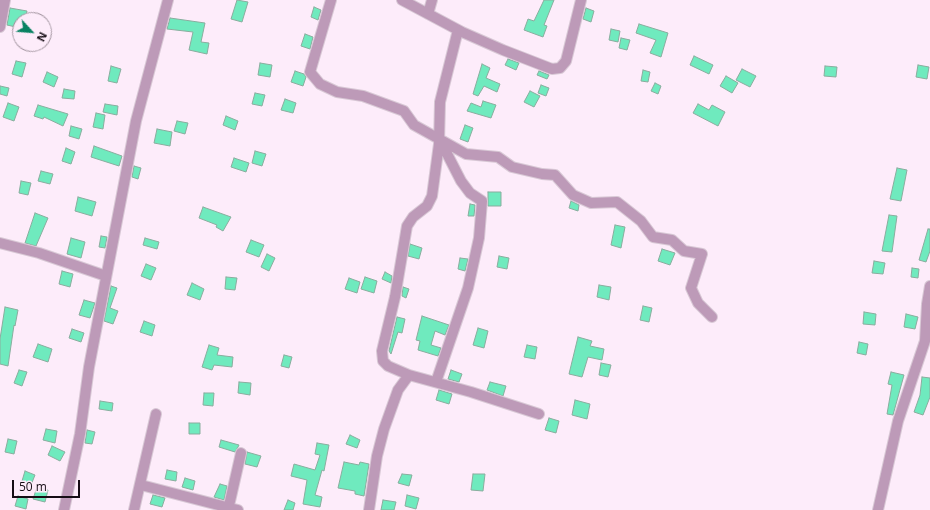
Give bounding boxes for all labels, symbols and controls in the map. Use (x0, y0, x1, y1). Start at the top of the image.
north arrow (12, 12, 52, 52)
text: N (34, 30, 51, 44)
scale bar (14, 472, 82, 498)
text: 50 m (19, 478, 47, 495)

